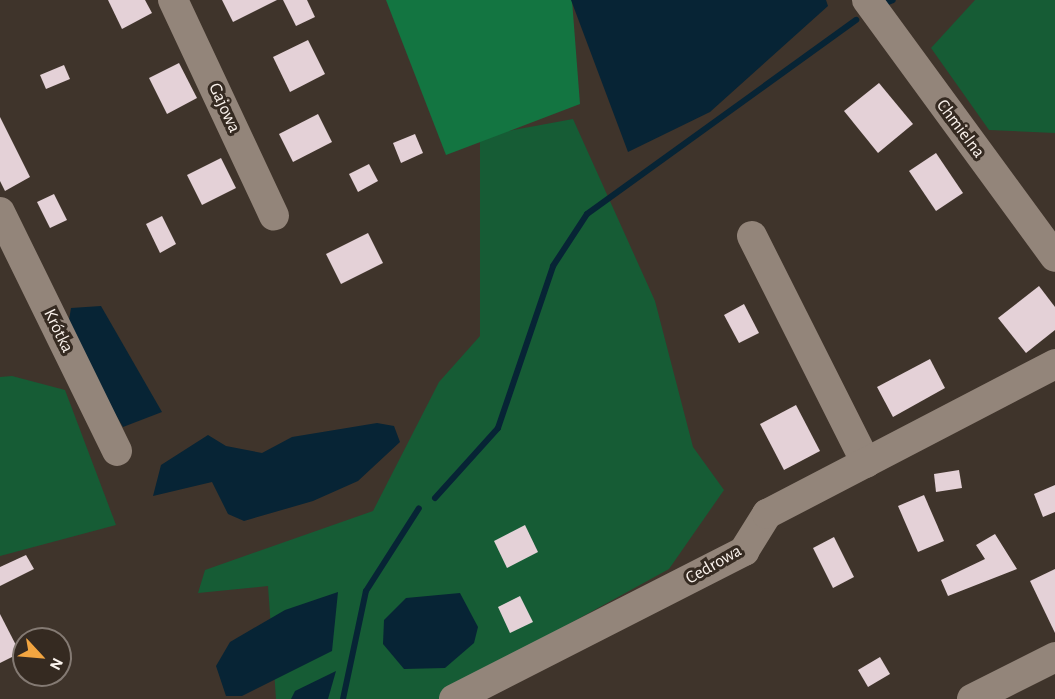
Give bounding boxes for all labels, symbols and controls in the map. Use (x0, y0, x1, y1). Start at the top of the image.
street label: Gajowa (203, 80, 245, 136)
street label: Chmielna (931, 95, 989, 163)
street label: Krótka (38, 306, 78, 356)
street label: Cedrowa (682, 540, 746, 590)
north arrow (12, 627, 72, 687)
text: N (47, 656, 66, 673)

